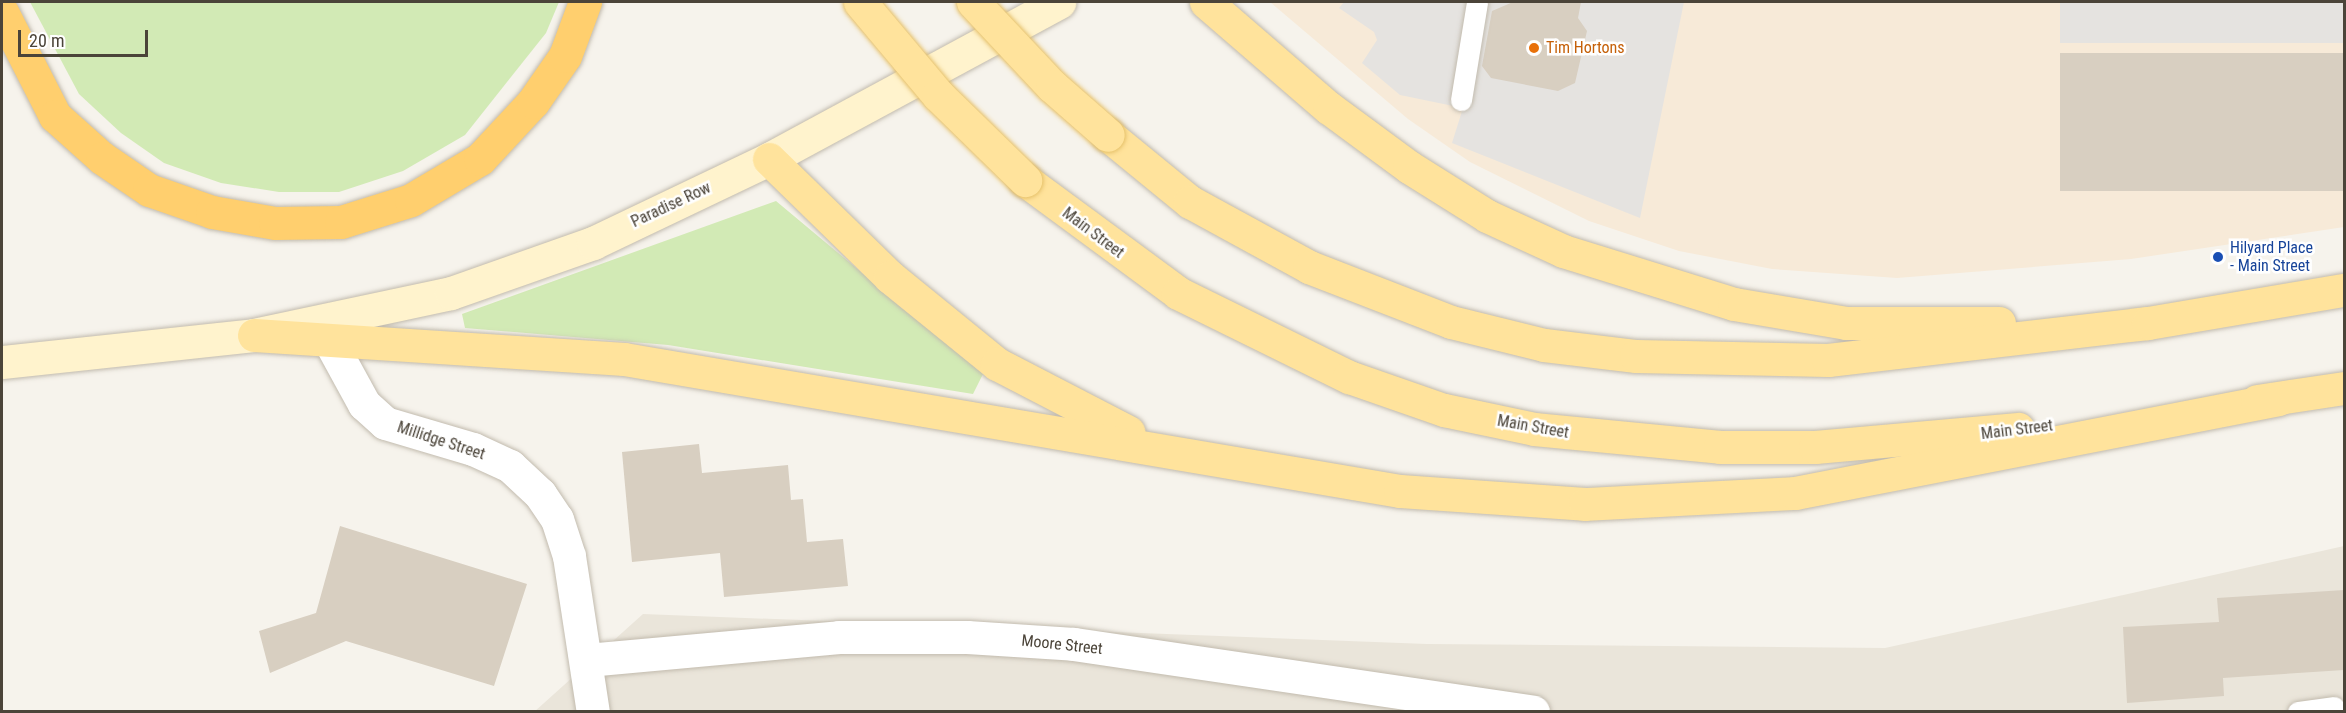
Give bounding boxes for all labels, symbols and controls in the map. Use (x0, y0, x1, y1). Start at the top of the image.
scale bar (21, 18, 152, 56)
text: 20 m (29, 30, 64, 51)
place label: Tim Hortons (1546, 38, 1625, 58)
marker: Tim Hortons (1527, 41, 1541, 55)
street label: Paradise Row (628, 178, 714, 232)
street label: Main Street (1058, 204, 1128, 262)
place label: Hilyard Place - Main Street (2230, 238, 2313, 276)
marker: Hilyard Place - Main Street (2211, 250, 2225, 264)
street label: Main Street (1496, 411, 1570, 443)
street label: Main Street (1980, 416, 2054, 444)
street label: Millidge Street (395, 418, 487, 464)
street label: Moore Street (1020, 631, 1104, 659)

